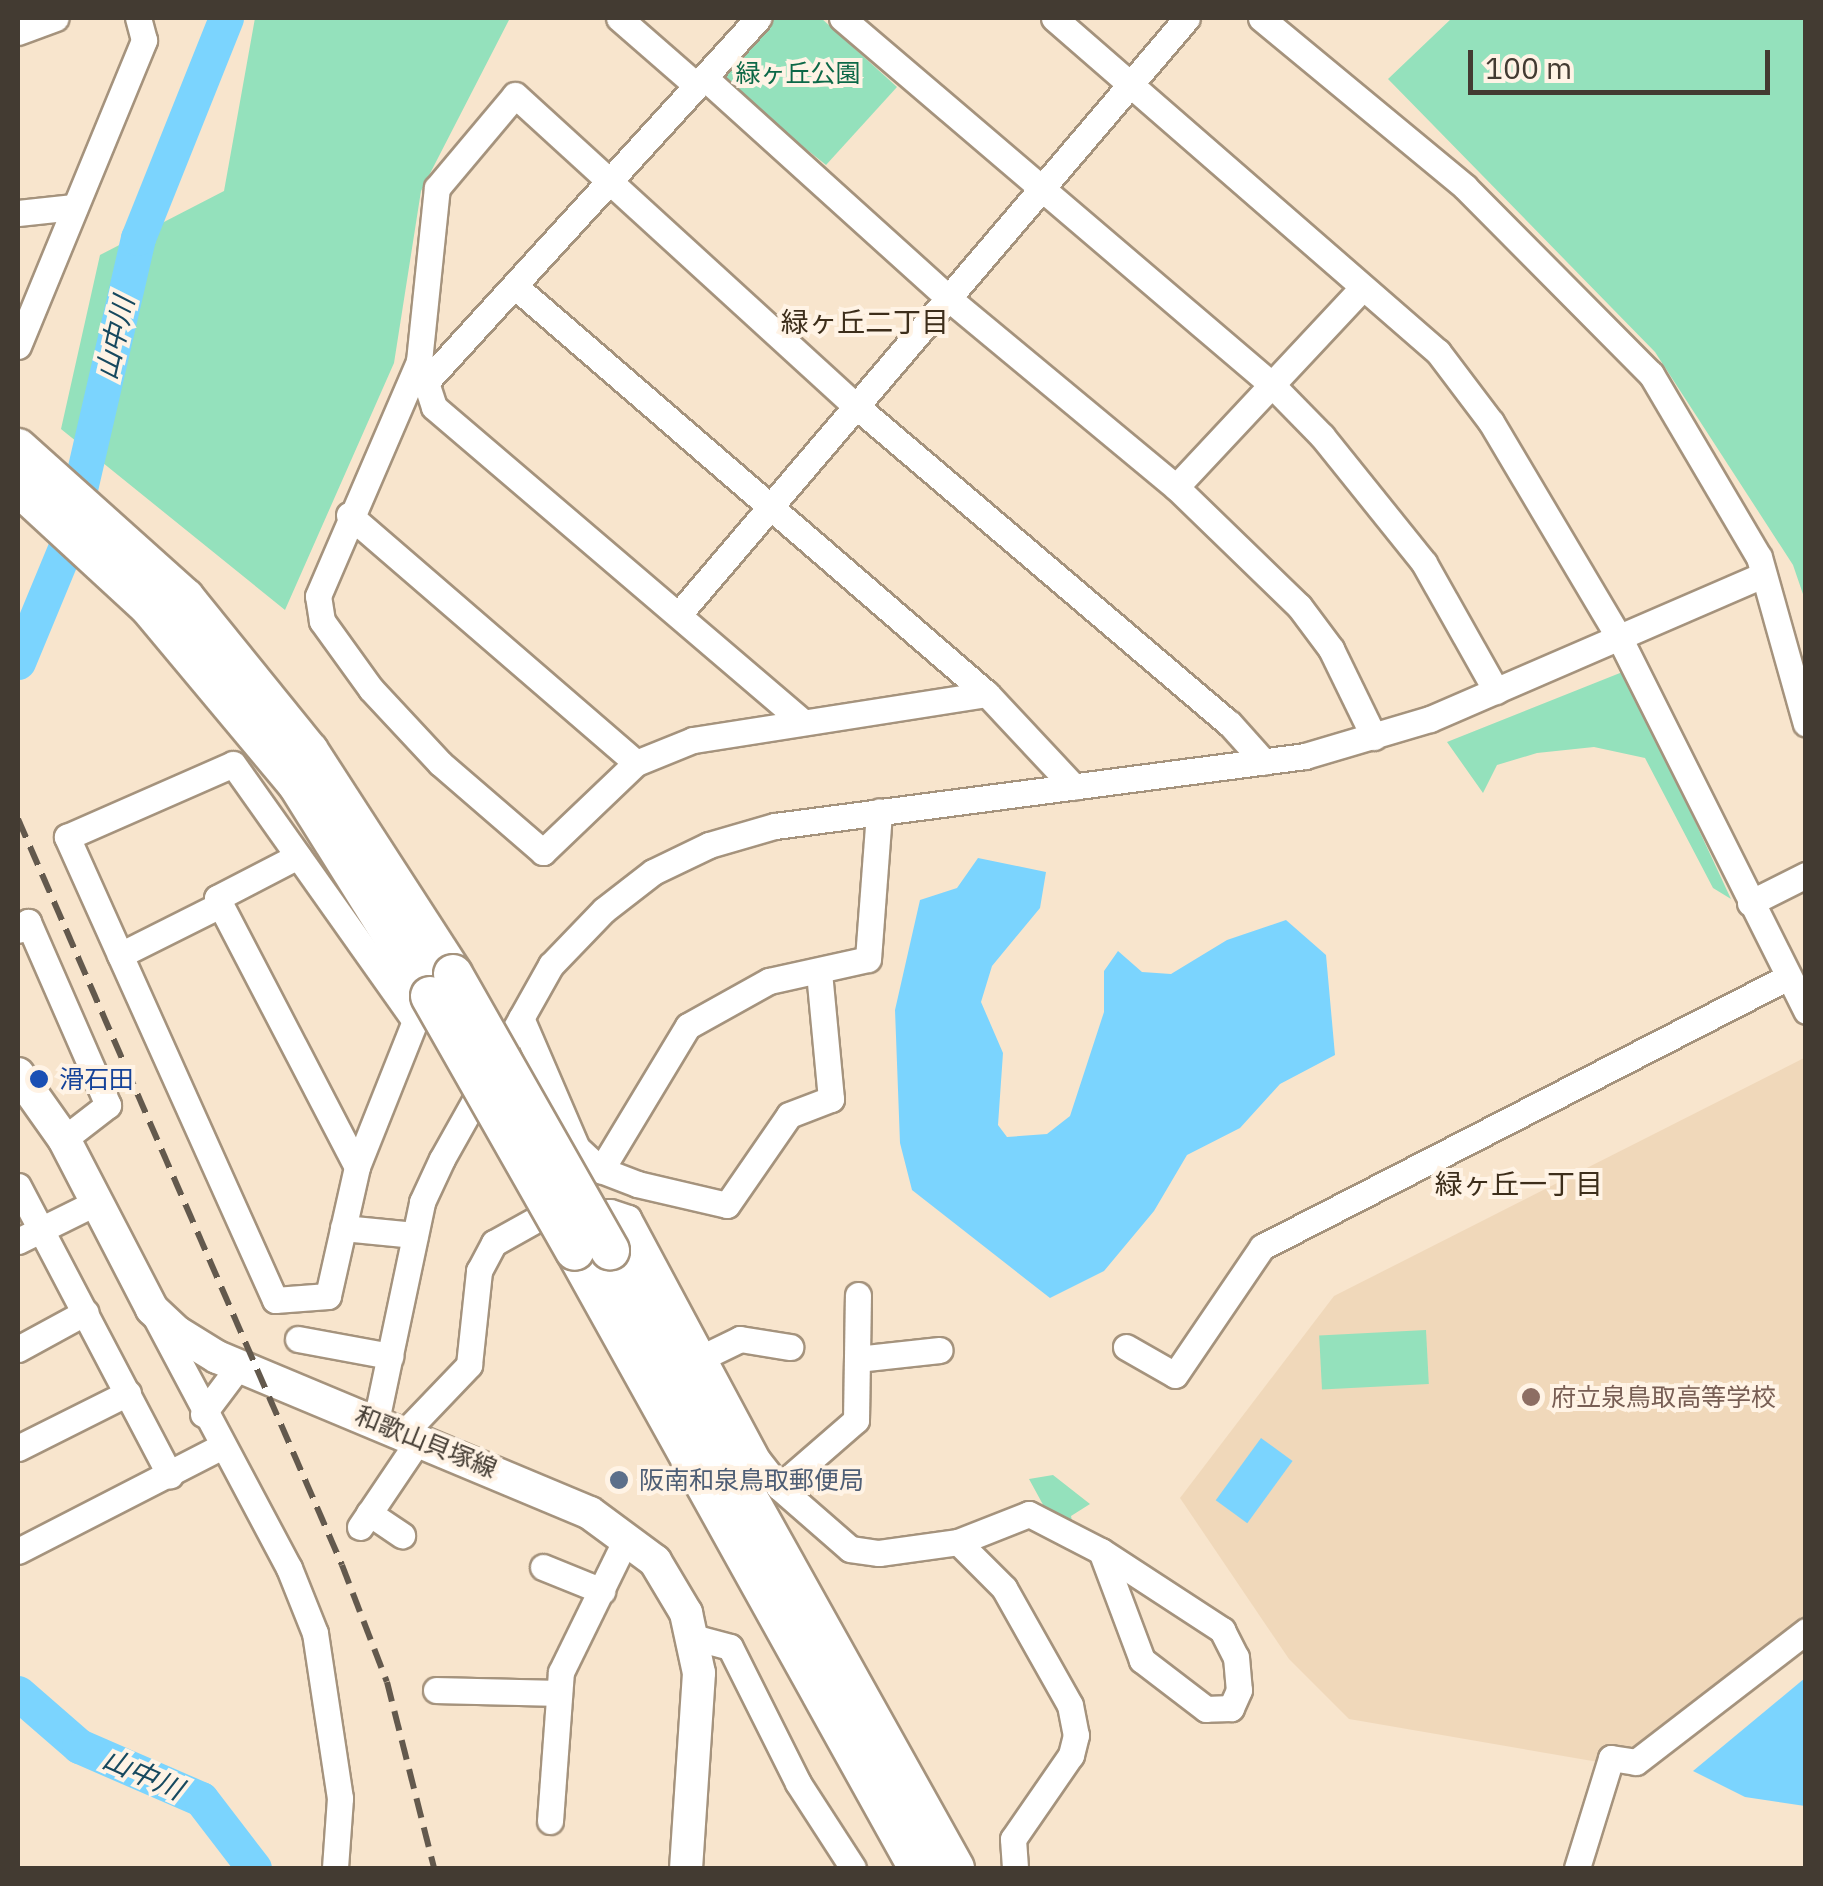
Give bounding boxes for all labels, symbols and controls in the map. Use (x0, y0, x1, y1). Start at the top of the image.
scale bar (1473, 30, 1776, 92)
text: 100 m (1485, 48, 1572, 87)
park label: 緑ヶ丘公園 (736, 58, 860, 88)
water label: 山中川 (89, 293, 141, 383)
district label: 緑ヶ丘二丁目 (781, 305, 949, 339)
place label: 滑石田 (59, 1064, 134, 1094)
marker: 滑石田 (28, 1068, 50, 1090)
district label: 緑ヶ丘一丁目 (1435, 1167, 1603, 1201)
place label: 府立泉鳥取高等学校 (1551, 1382, 1776, 1412)
marker: 府立泉鳥取高等学校 (1520, 1386, 1542, 1408)
street label: 和歌山貝塚線 (351, 1400, 501, 1484)
place label: 阪南和泉鳥取郵便局 (639, 1465, 864, 1495)
marker: 阪南和泉鳥取郵便局 (608, 1469, 630, 1491)
water label: 山中川 (98, 1742, 188, 1806)

